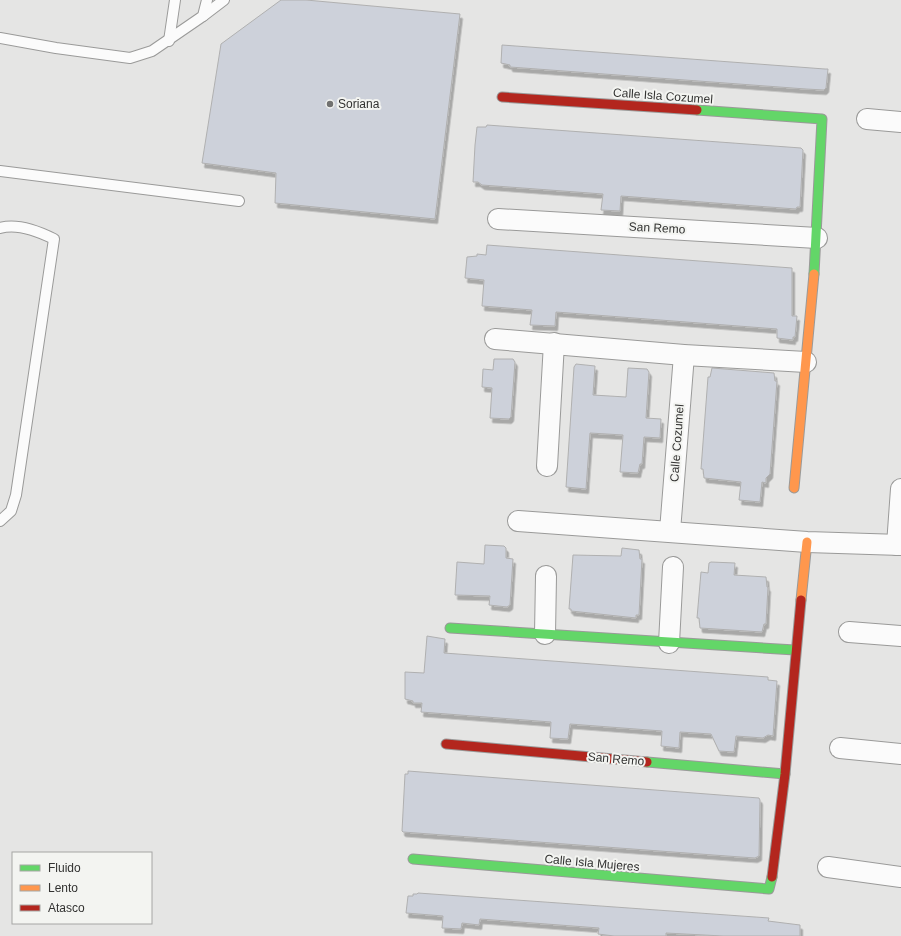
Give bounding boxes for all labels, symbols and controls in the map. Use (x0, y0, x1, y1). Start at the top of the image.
street label: Calle Isla Cozumel (613, 86, 713, 106)
place label: Soriana (338, 97, 380, 111)
marker: Soriana (325, 99, 335, 109)
street label: San Remo (628, 220, 686, 236)
street label: Calle Cozumel (667, 404, 687, 482)
street label: San Remo (587, 750, 645, 768)
legend (12, 852, 152, 924)
street label: Calle Isla Mujeres (544, 852, 640, 874)
text: Fluido (48, 861, 81, 875)
text: Lento (48, 881, 78, 895)
text: Atasco (48, 901, 85, 915)

